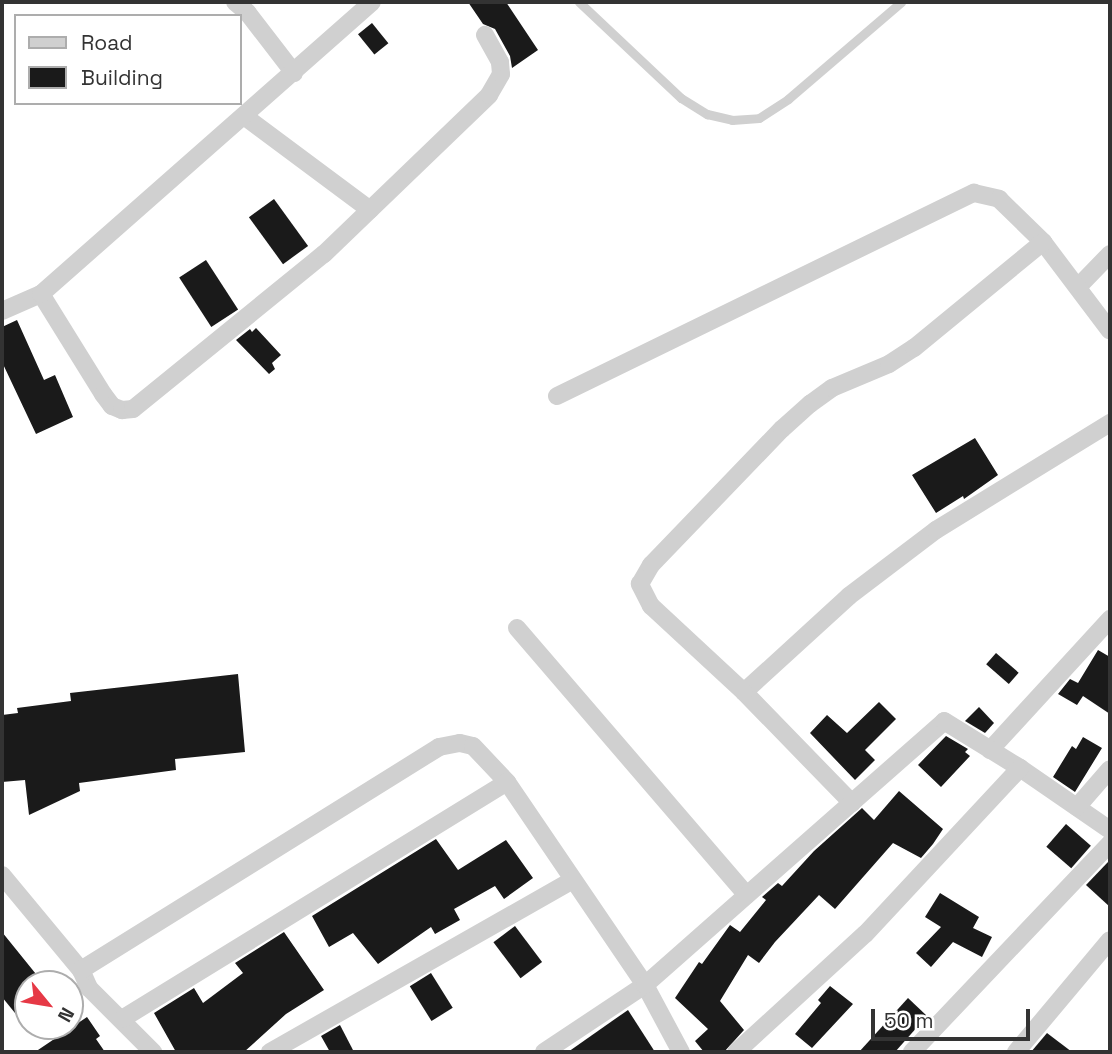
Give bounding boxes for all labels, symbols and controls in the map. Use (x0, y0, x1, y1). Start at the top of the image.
legend (14, 14, 242, 105)
text: Road (81, 29, 133, 56)
text: Building (81, 64, 163, 91)
north arrow (14, 970, 84, 1040)
scale bar (874, 995, 1033, 1038)
text: N (52, 1003, 80, 1027)
text: 50 m (884, 1007, 934, 1034)

